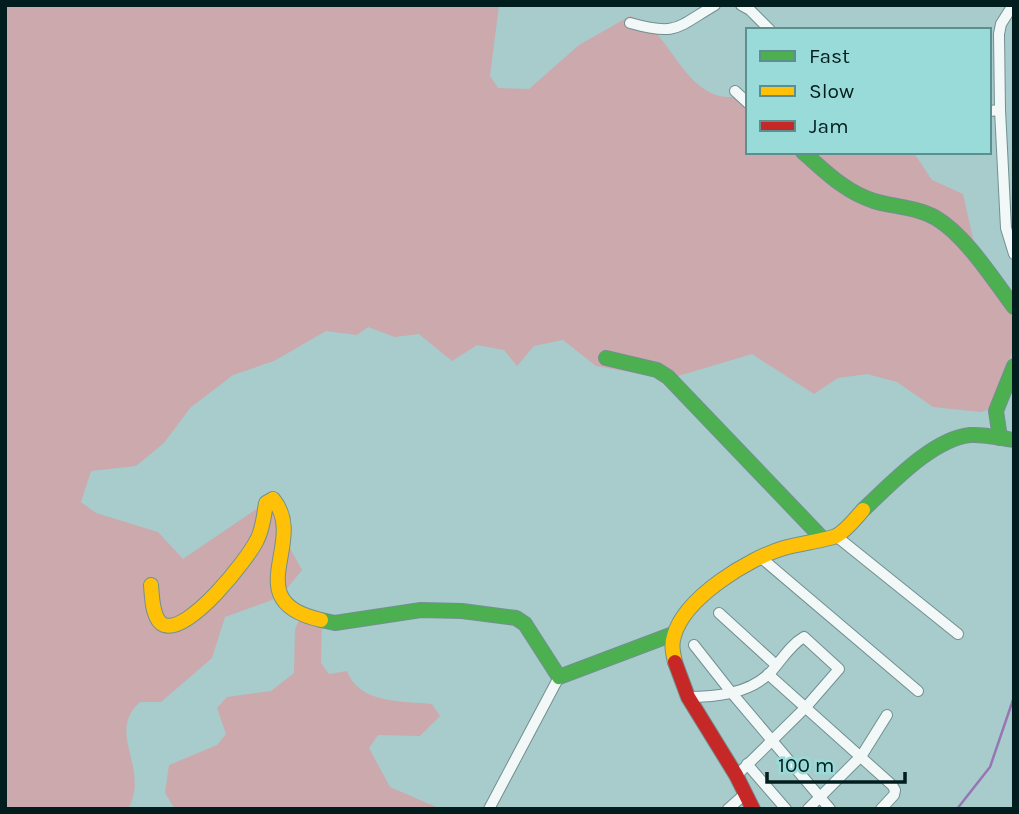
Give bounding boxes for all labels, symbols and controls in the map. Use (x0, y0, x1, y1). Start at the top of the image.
legend (746, 28, 991, 154)
text: Fast (809, 44, 850, 68)
text: Slow (809, 79, 854, 103)
text: Jam (809, 114, 849, 138)
scale bar (767, 740, 905, 784)
text: 100 m (778, 753, 835, 777)

